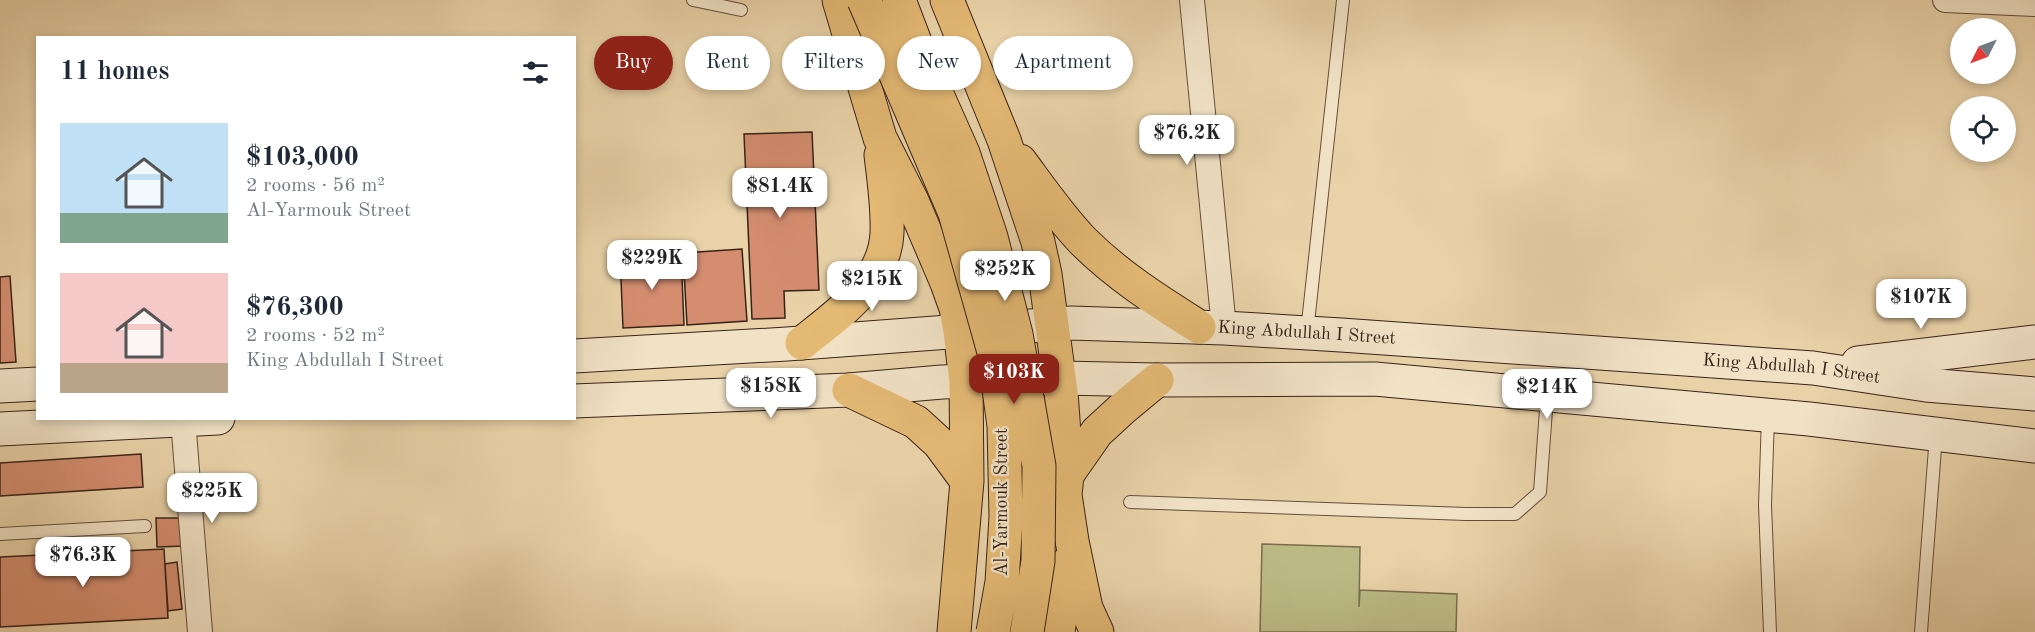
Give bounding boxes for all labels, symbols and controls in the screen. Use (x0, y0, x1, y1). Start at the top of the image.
north arrow (1950, 18, 2016, 84)
map controls (1950, 18, 2016, 162)
chip: Buy (594, 36, 673, 90)
chip: Rent (685, 36, 770, 90)
chip: Filters (782, 36, 885, 90)
chip: New (897, 36, 981, 90)
chip: Apartment (993, 36, 1133, 90)
icon: filters (519, 56, 552, 89)
text: 11 homes (60, 59, 169, 85)
button: locate (1950, 96, 2016, 162)
pin: $76.2K (1138, 115, 1236, 166)
text: $76.2K (1153, 124, 1221, 144)
text: $103,000 (246, 145, 359, 171)
icon: home (108, 147, 180, 219)
pin: $81.4K (731, 168, 829, 219)
text: 2 rooms · 56 m² (246, 176, 385, 196)
text: $81.4K (746, 177, 814, 197)
text: Al-Yarmouk Street (246, 201, 411, 221)
pin: $229K (610, 240, 694, 291)
text: $229K (621, 249, 683, 269)
pin: $252K (963, 251, 1047, 302)
text: $252K (974, 260, 1036, 280)
pin: $215K (830, 261, 914, 312)
text: $215K (841, 270, 903, 290)
pin: $107K (1879, 279, 1963, 330)
text: $107K (1890, 288, 1952, 308)
text: $76,300 (246, 295, 344, 321)
icon: home (108, 297, 180, 369)
street label: King Abdullah I Street (1217, 319, 1396, 348)
text: 2 rooms · 52 m² (246, 326, 385, 346)
text: King Abdullah I Street (246, 351, 444, 371)
street label: King Abdullah I Street (1702, 351, 1881, 387)
pin: $103K (972, 354, 1056, 405)
text: $103K (983, 363, 1045, 383)
pin: $158K (729, 368, 813, 419)
pin: $214K (1505, 369, 1589, 420)
text: $158K (740, 377, 802, 397)
text: $214K (1516, 378, 1578, 398)
street label: Al-Yarmouk Street (993, 428, 1011, 576)
pin: $225K (170, 473, 254, 524)
text: $225K (181, 482, 243, 502)
pin: $76.3K (34, 537, 132, 588)
text: $76.3K (49, 546, 117, 566)

